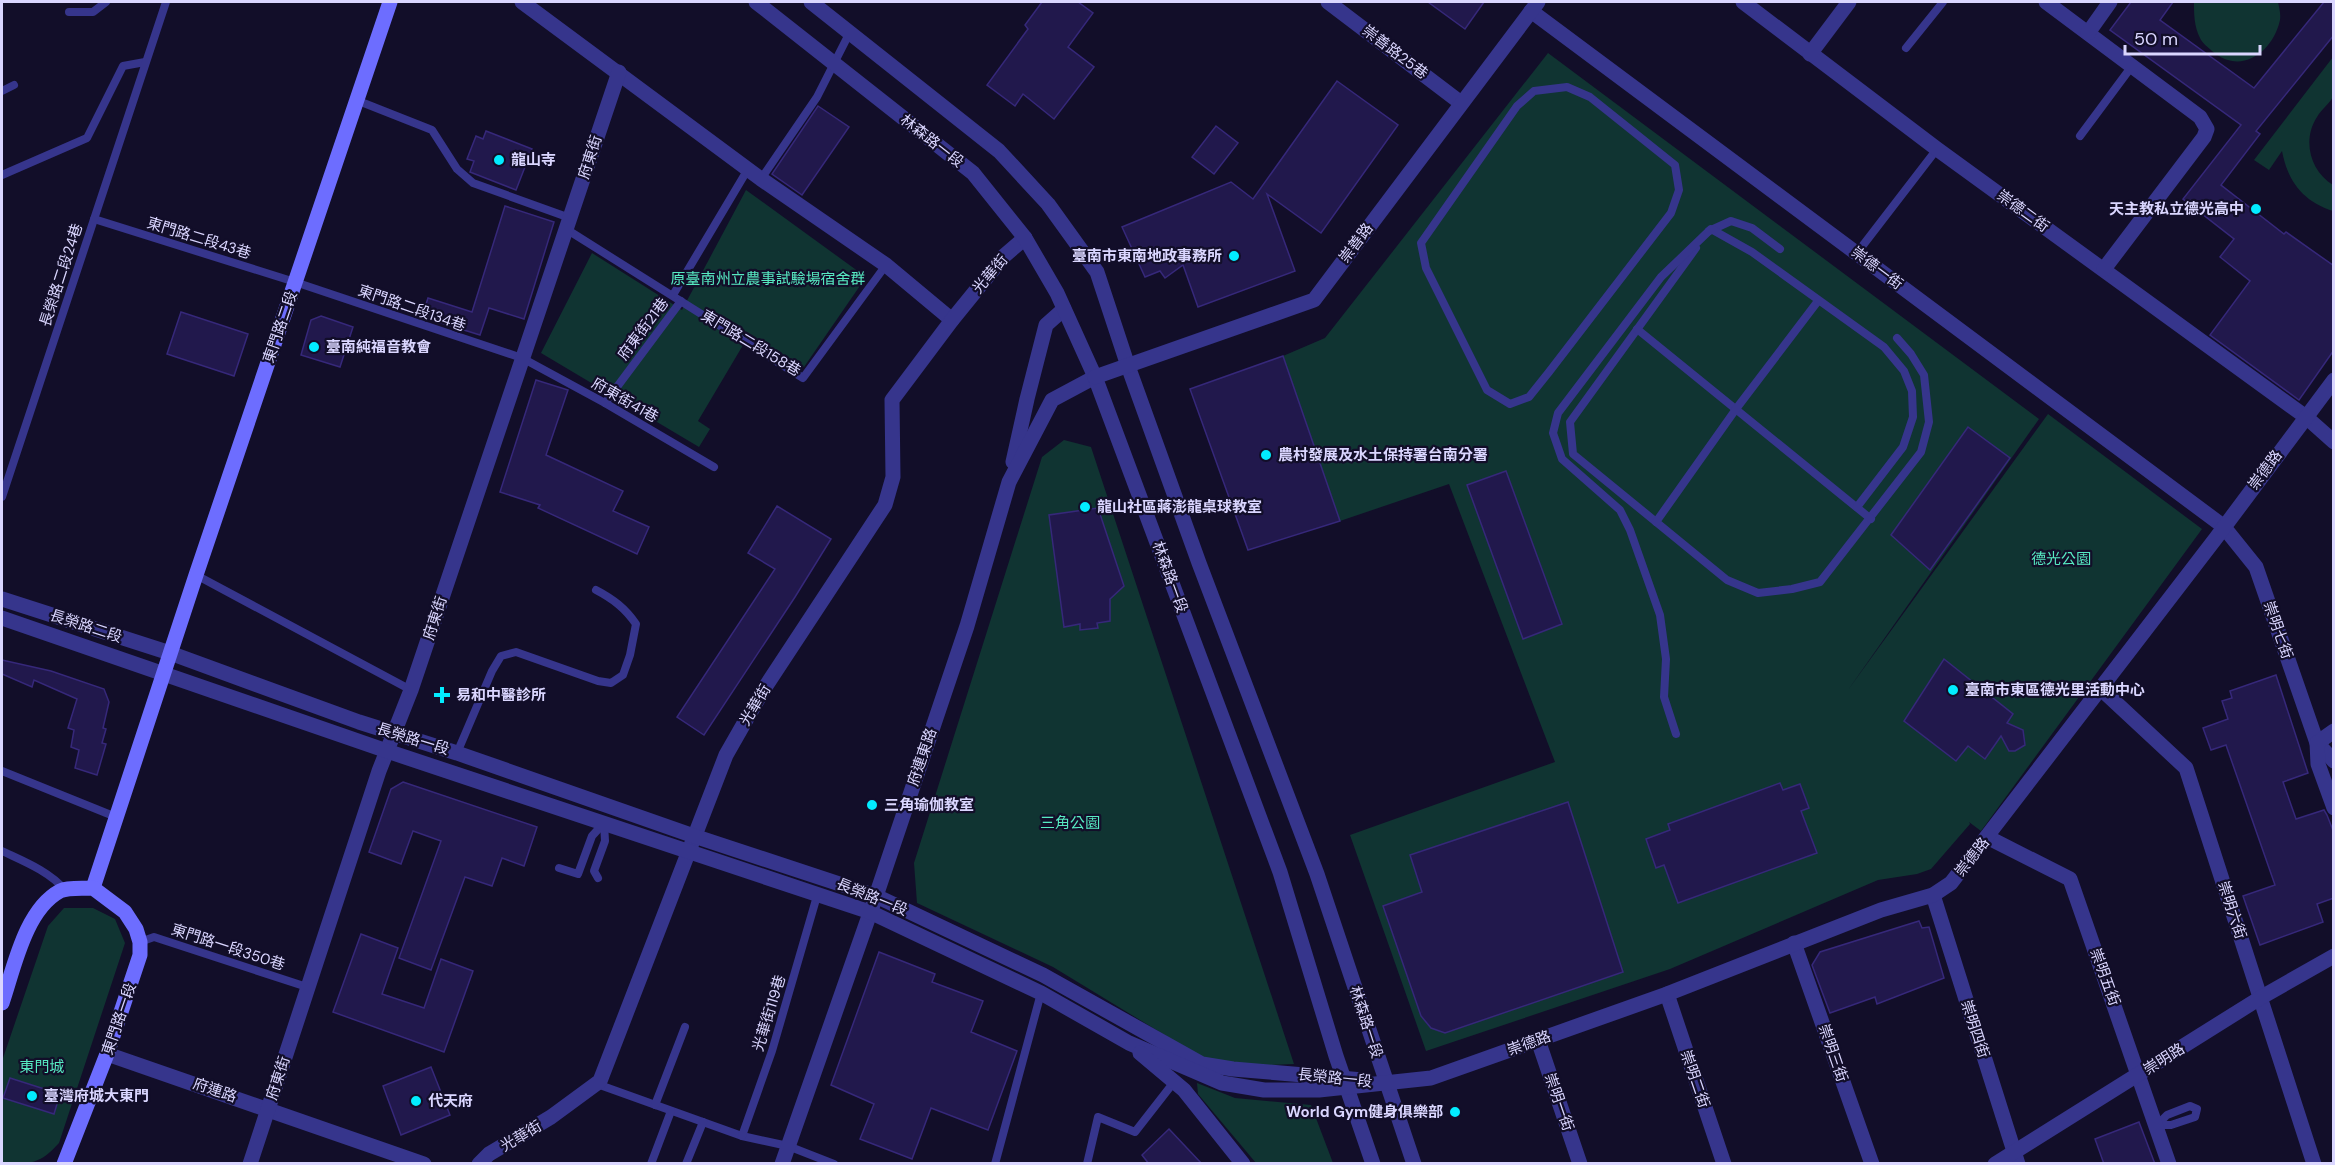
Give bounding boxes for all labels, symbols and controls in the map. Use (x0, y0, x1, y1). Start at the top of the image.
scale bar (2125, 18, 2260, 56)
street label: 崇善路25巷 (1358, 21, 1432, 83)
text: 50 m (2134, 27, 2178, 51)
street label: 林森路一段 (896, 110, 968, 172)
street label: 府東街 (574, 133, 606, 181)
place label: 龍山寺 (511, 150, 556, 170)
marker: 龍山寺 (492, 153, 506, 167)
street label: 崇德二街 (1993, 185, 2053, 237)
place label: 天主教私立德光高中 (2109, 199, 2244, 219)
marker: 天主教私立德光高中 (2249, 202, 2263, 216)
street label: 東門路二段43巷 (144, 213, 254, 263)
street label: 崇善路 (1334, 219, 1378, 267)
street label: 長榮路二段24巷 (35, 221, 87, 329)
street label: 崇德一街 (1847, 242, 1907, 294)
place label: 臺南市東南地政事務所 (1072, 246, 1222, 266)
marker: 臺南市東南地政事務所 (1227, 249, 1241, 263)
street label: 光華街 (968, 250, 1012, 298)
park label: 原臺南州立農事試驗場宿舍群 (670, 269, 866, 289)
street label: 東門路二段134巷 (355, 280, 469, 336)
street label: 東門路二段 (258, 288, 302, 366)
street label: 府東街21巷 (613, 294, 673, 364)
street label: 東門路二段158巷 (697, 305, 805, 381)
place label: 臺南純福音教會 (326, 337, 431, 357)
marker: 臺南純福音教會 (307, 340, 321, 354)
street label: 府東街41巷 (588, 373, 662, 427)
place label: 農村發展及水土保持署台南分署 (1278, 445, 1488, 465)
street label: 崇德路 (2243, 446, 2287, 494)
marker: 農村發展及水土保持署台南分署 (1259, 448, 1273, 462)
place label: 龍山社區蔣澎龍桌球教室 (1097, 497, 1262, 517)
marker: 龍山社區蔣澎龍桌球教室 (1078, 500, 1092, 514)
street label: 林森路一段 (1148, 538, 1192, 616)
park label: 德光公園 (2031, 549, 2091, 569)
street label: 府東街 (419, 594, 451, 642)
street label: 崇明七街 (2259, 598, 2297, 662)
street label: 長榮路二段 (47, 605, 125, 647)
place label: 臺南市東區德光里活動中心 (1965, 680, 2145, 700)
street label: 光華街 (735, 681, 775, 729)
marker: 臺南市東區德光里活動中心 (1946, 683, 1960, 697)
place label: 易和中醫診所 (456, 685, 546, 705)
marker: 易和中醫診所 (433, 686, 451, 704)
street label: 長榮路一段 (374, 718, 452, 760)
street label: 府連東路 (903, 725, 941, 789)
place label: 三角瑜伽教室 (884, 795, 974, 815)
marker: 三角瑜伽教室 (865, 798, 879, 812)
park label: 三角公園 (1040, 813, 1100, 833)
street label: 崇德路 (1950, 833, 1994, 881)
street label: 長榮路一段 (833, 874, 911, 920)
street label: 崇明六街 (2213, 878, 2251, 942)
street label: 東門路一段350巷 (169, 919, 287, 975)
street label: 崇明五街 (2085, 945, 2125, 1009)
street label: 光華街119巷 (748, 972, 790, 1054)
street label: 東門路一段 (97, 980, 141, 1058)
street label: 林森路一段 (1345, 983, 1387, 1061)
street label: 崇明四街 (1956, 997, 1994, 1061)
street label: 崇明三街 (1814, 1021, 1852, 1085)
street label: 崇德路 (1504, 1026, 1554, 1060)
street label: 崇明路 (2140, 1039, 2188, 1079)
street label: 崇明二街 (1676, 1047, 1714, 1111)
street label: 府東街 (262, 1054, 294, 1102)
park label: 東門城 (19, 1057, 65, 1077)
street label: 長榮路一段 (1297, 1064, 1373, 1092)
street label: 崇明一街 (1540, 1070, 1578, 1134)
street label: 府連路 (190, 1073, 240, 1107)
place label: 臺灣府城大東門 (44, 1086, 149, 1106)
marker: 臺灣府城大東門 (25, 1089, 39, 1103)
place label: 代天府 (428, 1091, 473, 1111)
marker: 代天府 (409, 1094, 423, 1108)
place label: World Gym健身俱樂部 (1286, 1102, 1443, 1122)
marker: World Gym健身俱樂部 (1448, 1105, 1462, 1119)
street label: 光華街 (497, 1116, 545, 1156)

